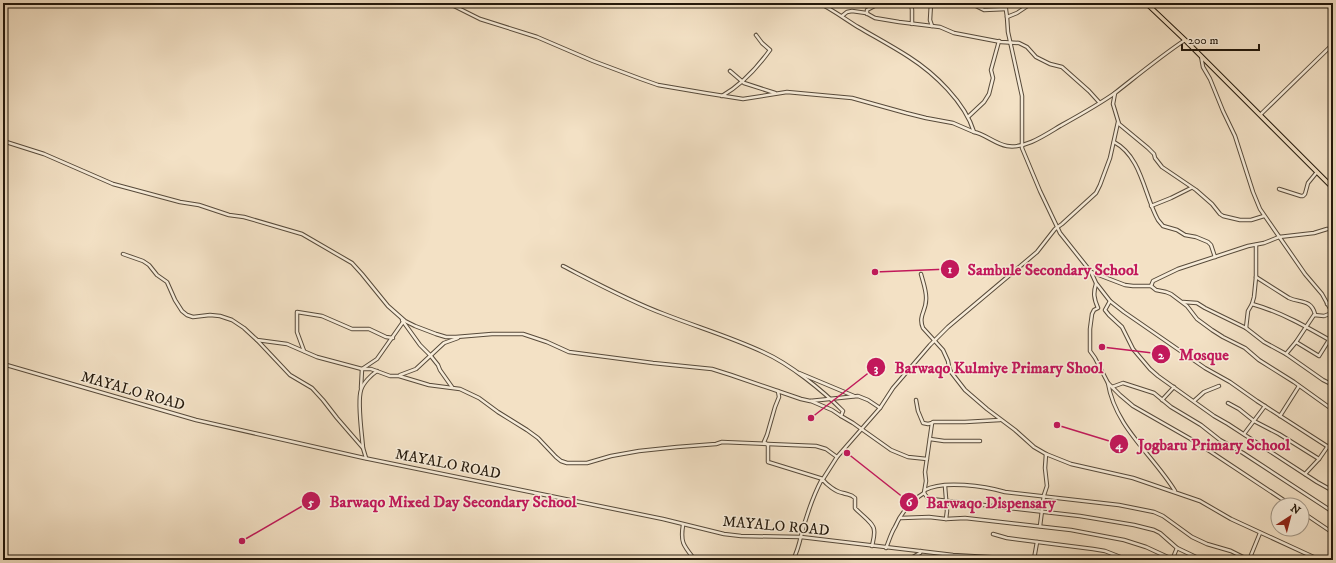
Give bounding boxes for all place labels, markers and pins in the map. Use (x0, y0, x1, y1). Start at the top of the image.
callout: Sambule Secondary School (940, 255, 1146, 283)
callout: Mosque (1151, 340, 1237, 368)
callout: Barwaqo Kulmiye Primary Shool (866, 353, 1111, 381)
callout: Jogbaru Primary School (1109, 430, 1298, 458)
callout: Barwaqo Mixed Day Secondary School (301, 487, 584, 515)
callout: Barwaqo Dispensary (899, 488, 1064, 516)

